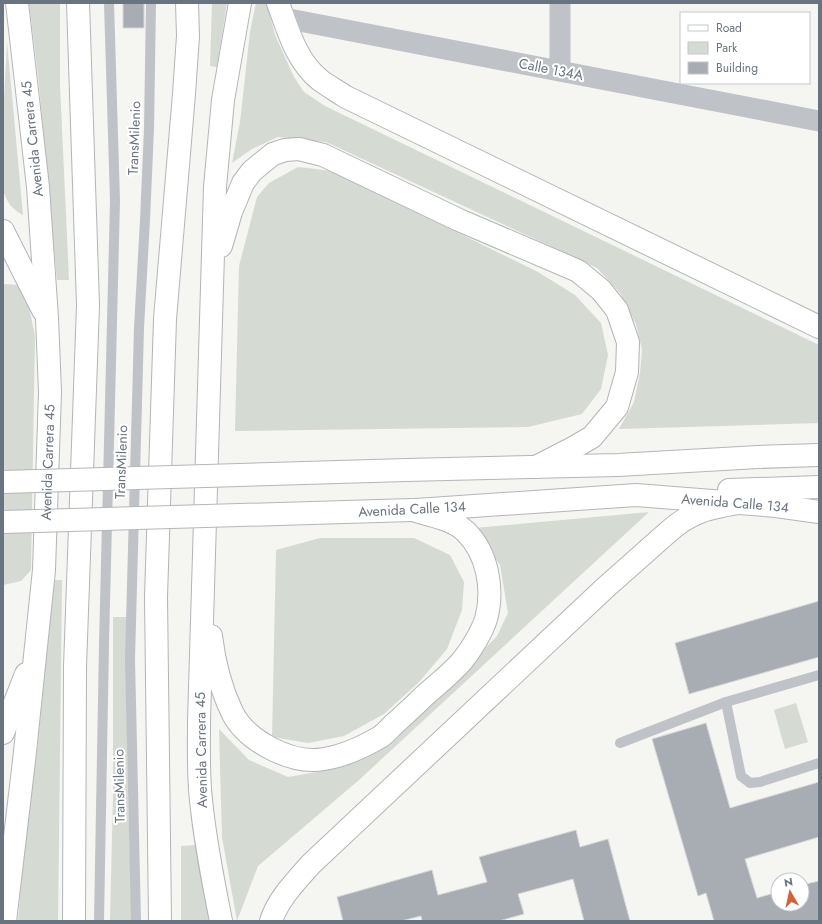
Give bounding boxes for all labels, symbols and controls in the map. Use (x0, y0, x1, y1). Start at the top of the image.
legend (680, 12, 810, 84)
text: Road (716, 19, 742, 37)
text: Park (716, 39, 738, 57)
street label: Calle 134A (517, 53, 586, 85)
text: Building (716, 59, 758, 77)
street label: Avenida Carrera 45 (16, 80, 48, 198)
street label: TransMilenio (123, 100, 145, 175)
street label: Avenida Carrera 45 (36, 404, 60, 521)
street label: TransMilenio (110, 424, 132, 499)
street label: Avenida Calle 134 (681, 489, 790, 518)
street label: Avenida Calle 134 (358, 496, 466, 522)
street label: Avenida Carrera 45 (190, 692, 212, 808)
street label: TransMilenio (108, 748, 130, 823)
north arrow (770, 872, 810, 912)
text: N (783, 874, 794, 891)

